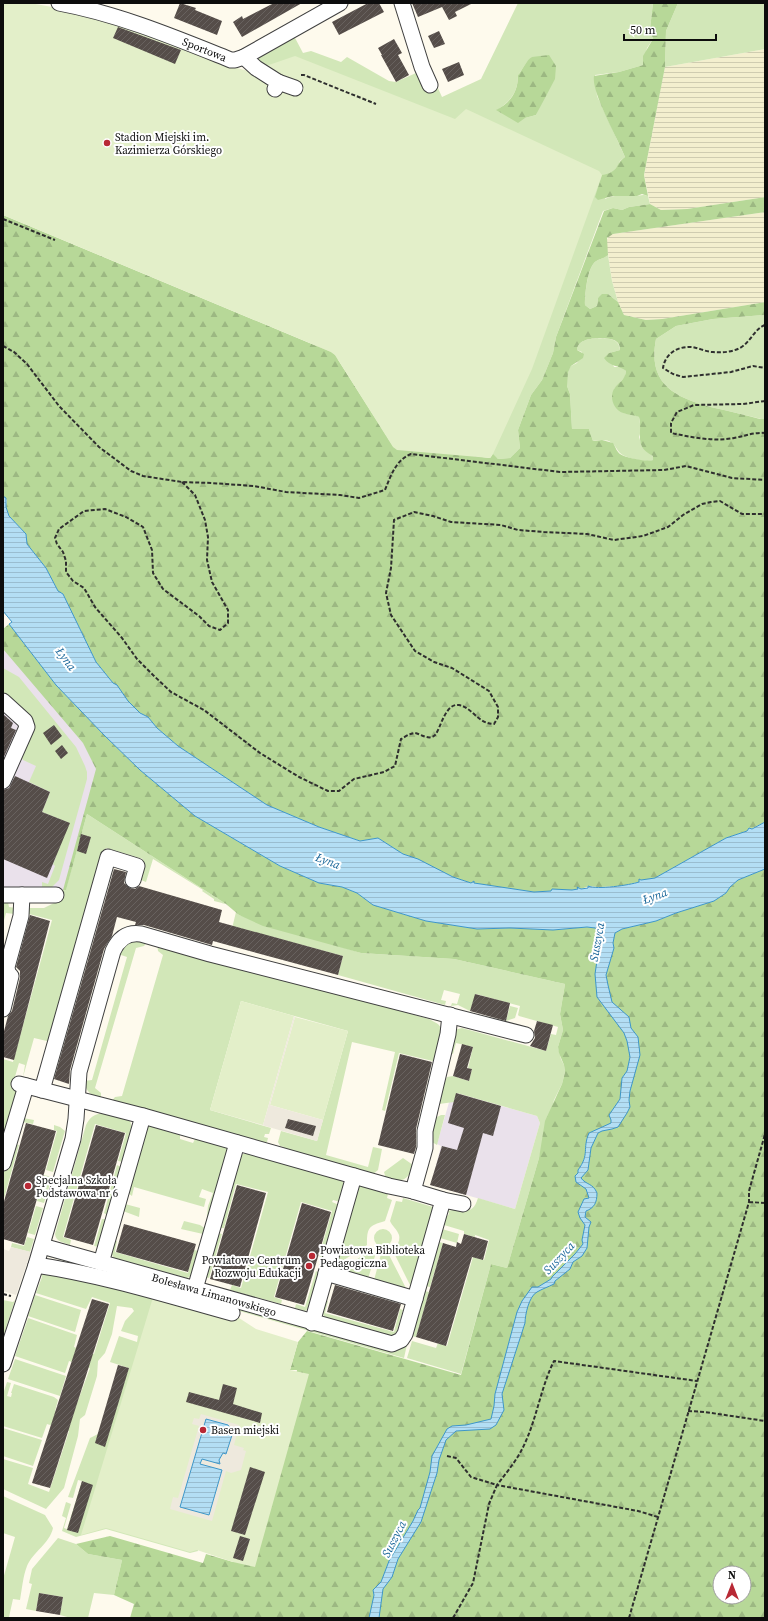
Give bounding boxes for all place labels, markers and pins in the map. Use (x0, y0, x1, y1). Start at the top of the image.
place label: Stadion Miejski im. Kazimierza Górskiego (115, 130, 222, 158)
marker: Stadion Miejski im. Kazimierza Górskiego (102, 138, 112, 148)
place label: Specjalna Szkoła Podstawowa nr 6 (36, 1173, 119, 1201)
marker: Specjalna Szkoła Podstawowa nr 6 (23, 1181, 33, 1191)
place label: Powiatowa Biblioteka Pedagogiczna (320, 1243, 426, 1271)
marker: Powiatowa Biblioteka Pedagogiczna (307, 1251, 317, 1261)
place label: Powiatowe Centrum Rozwoju Edukacji (202, 1253, 301, 1281)
marker: Powiatowe Centrum Rozwoju Edukacji (304, 1261, 314, 1271)
place label: Basen miejski (211, 1423, 279, 1438)
marker: Basen miejski (198, 1425, 208, 1435)

